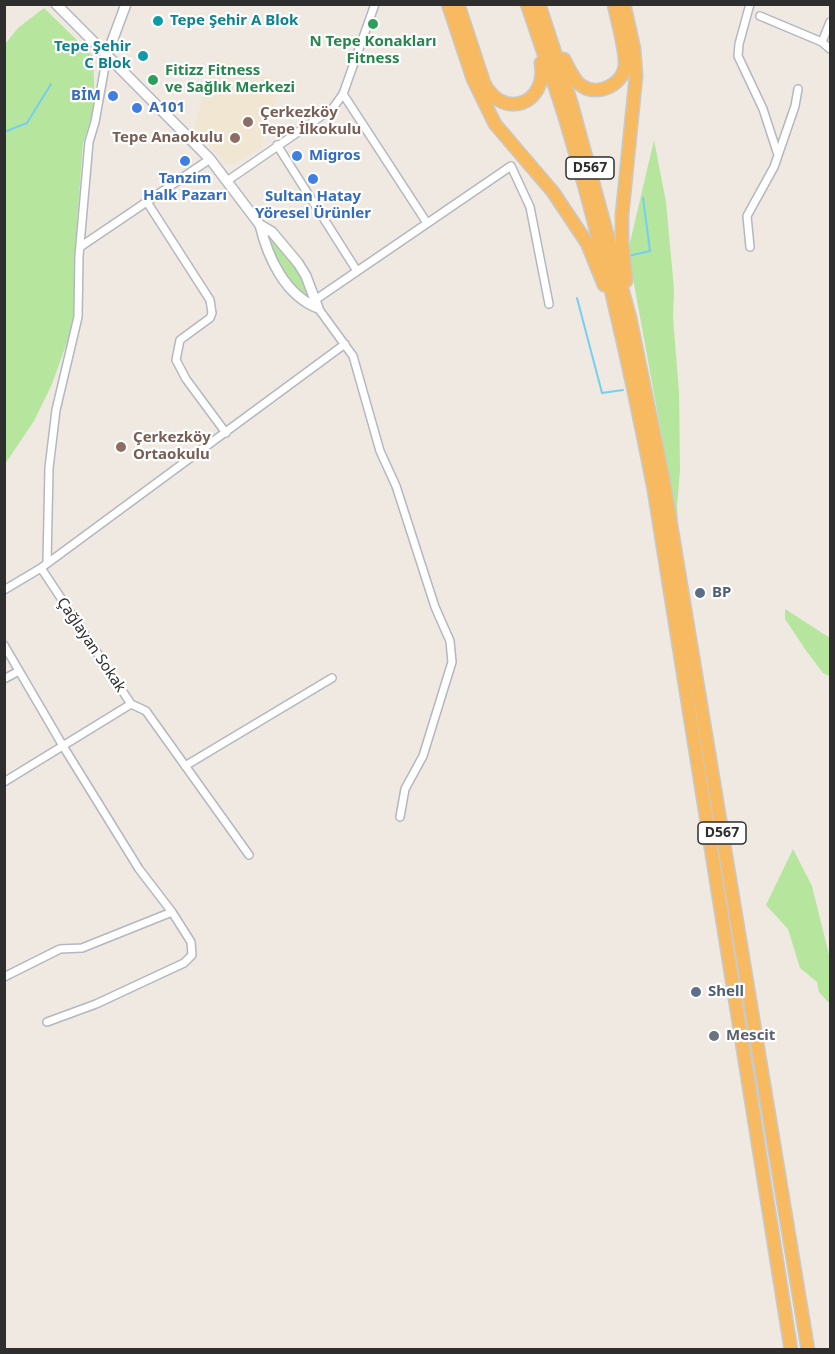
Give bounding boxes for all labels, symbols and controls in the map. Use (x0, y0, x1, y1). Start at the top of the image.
place label: Tepe Şehir A Blok (170, 12, 298, 30)
marker: Tepe Şehir A Blok (151, 14, 165, 28)
marker: N Tepe Konakları Fitness (366, 17, 380, 31)
place label: N Tepe Konakları Fitness (309, 33, 437, 68)
place label: Tepe Şehir C Blok (54, 38, 131, 73)
marker: Tepe Şehir C Blok (136, 49, 150, 63)
place label: Fitizz Fitness ve Sağlık Merkezi (165, 62, 295, 97)
marker: Fitizz Fitness ve Sağlık Merkezi (146, 73, 160, 87)
place label: BİM (71, 87, 101, 105)
marker: BİM (106, 89, 120, 103)
place label: A101 (149, 99, 185, 117)
marker: A101 (130, 101, 144, 115)
place label: Çerkezköy Tepe İlkokulu (260, 104, 361, 139)
marker: Çerkezköy Tepe İlkokulu (241, 115, 255, 129)
place label: Tepe Anaokulu (112, 129, 223, 147)
marker: Tepe Anaokulu (228, 131, 242, 145)
place label: Migros (309, 147, 360, 165)
marker: Migros (290, 149, 304, 163)
marker: Tanzim Halk Pazarı (178, 154, 192, 168)
road number: D567 (566, 157, 614, 179)
place label: Tanzim Halk Pazarı (143, 170, 227, 205)
marker: Sultan Hatay Yöresel Ürünler (306, 172, 320, 186)
place label: Sultan Hatay Yöresel Ürünler (255, 188, 371, 223)
place label: Çerkezköy Ortaokulu (133, 429, 211, 464)
marker: Çerkezköy Ortaokulu (114, 440, 128, 454)
place label: BP (712, 584, 731, 602)
marker: BP (693, 586, 707, 600)
street label: Çağlayan Sokak (53, 594, 129, 696)
road number: D567 (698, 822, 746, 844)
place label: Shell (708, 983, 744, 1001)
marker: Shell (689, 985, 703, 999)
place label: Mescit (726, 1027, 775, 1045)
marker: Mescit (707, 1029, 721, 1043)

